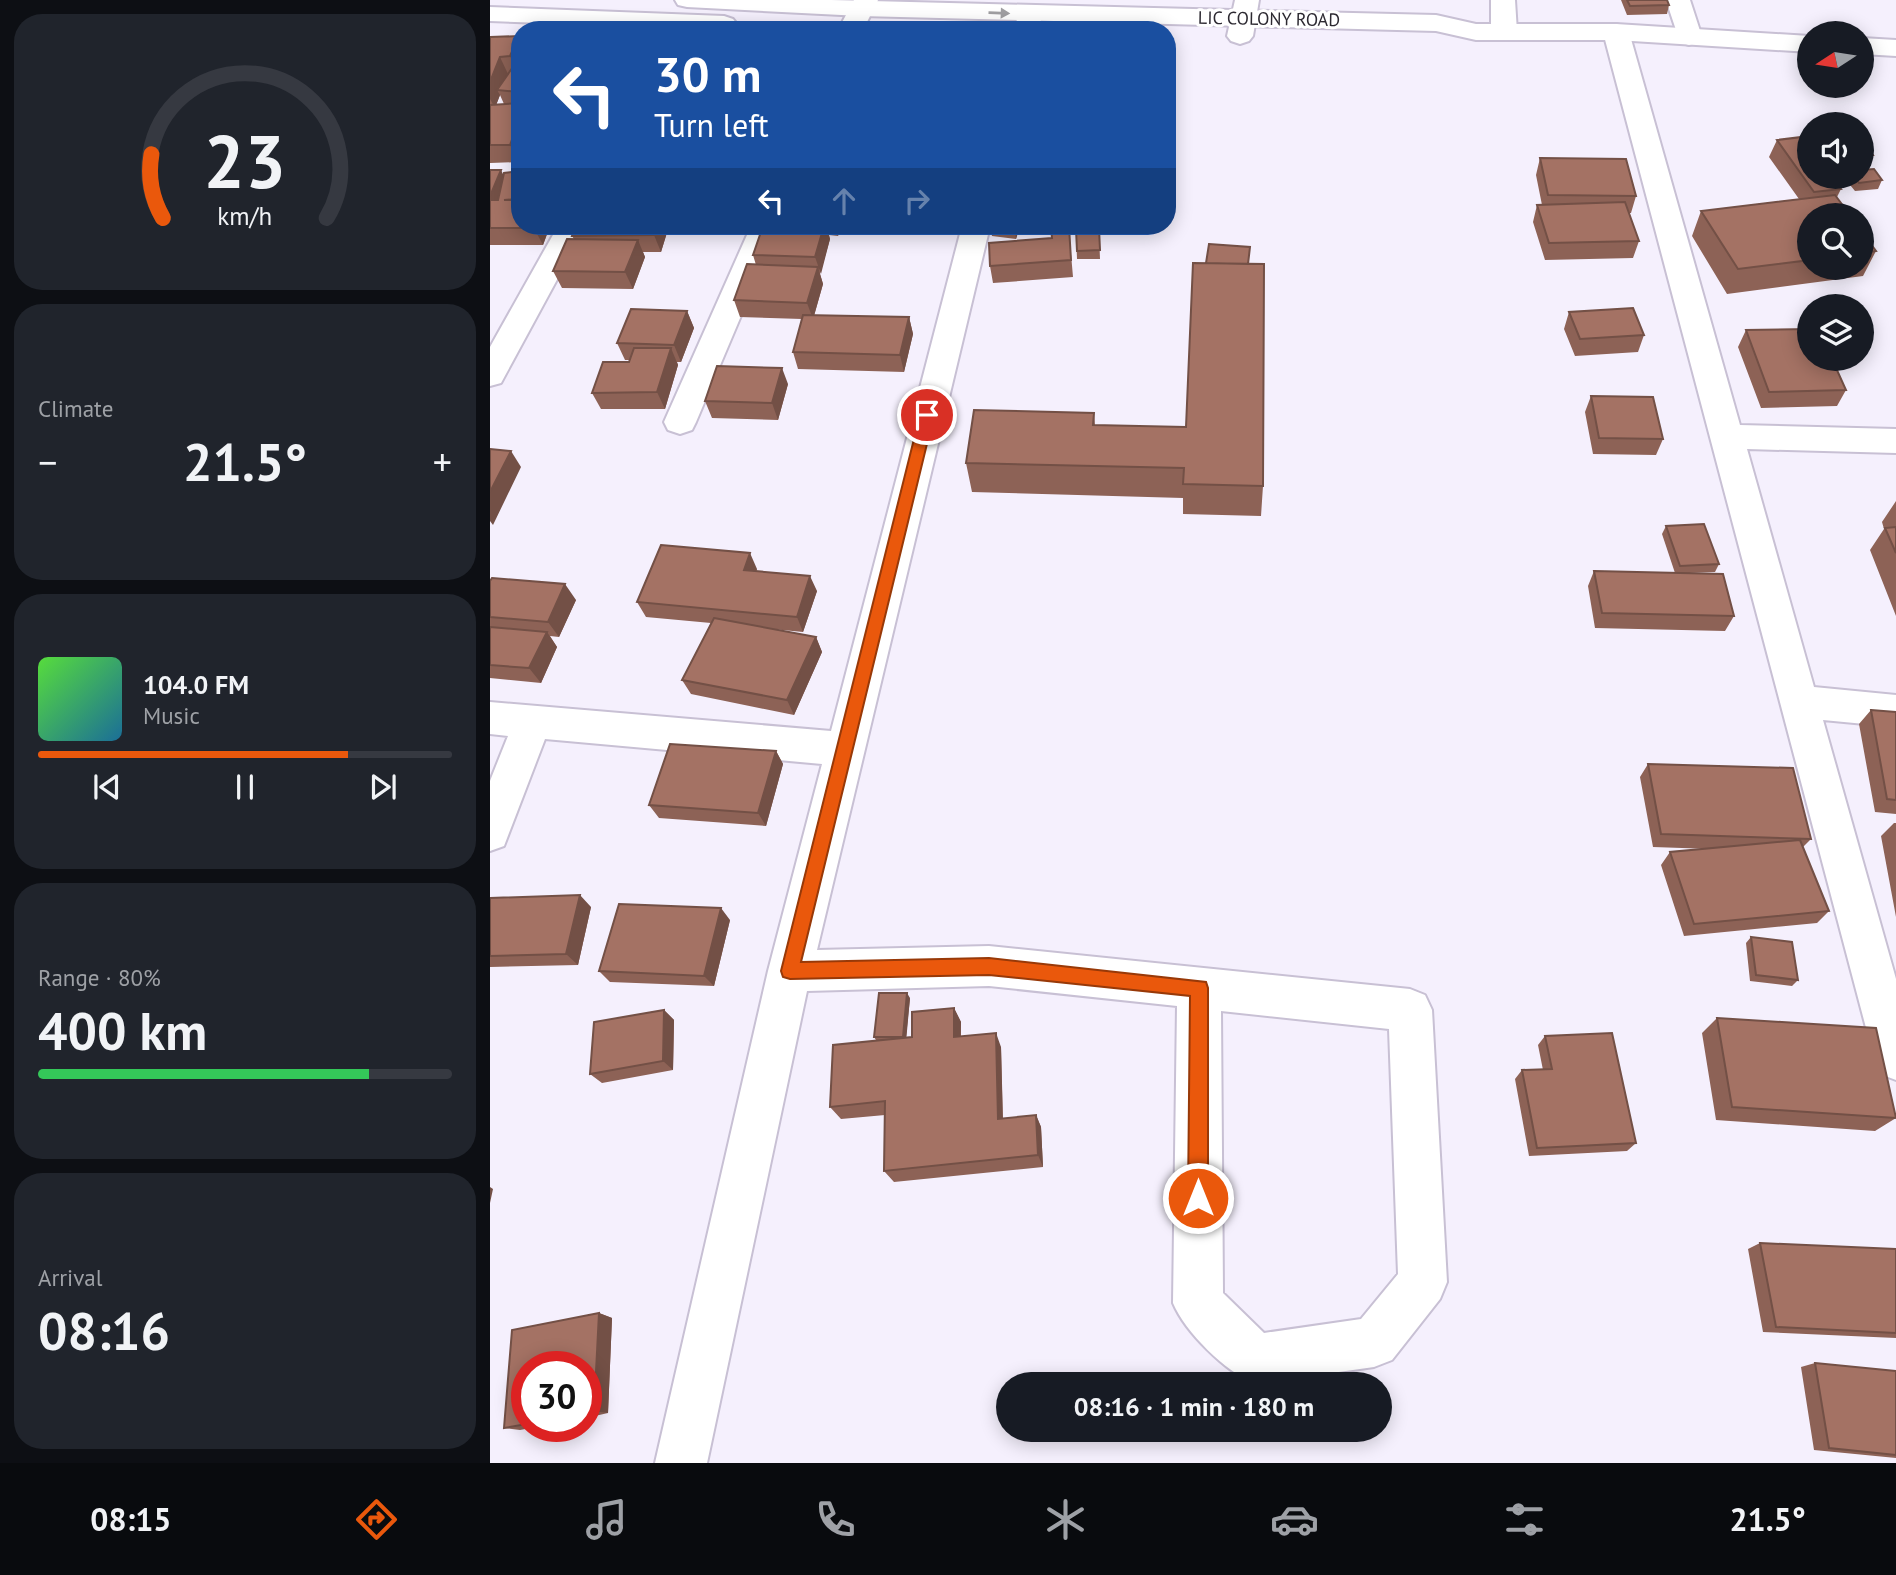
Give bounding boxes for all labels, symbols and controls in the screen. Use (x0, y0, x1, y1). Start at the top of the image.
street label: LIC COLONY ROAD (1198, 6, 1340, 31)
one-way arrow (989, 7, 1011, 18)
north arrow (1797, 21, 1874, 98)
map controls (1797, 21, 1874, 371)
text: 30 m (654, 42, 761, 106)
icon: left (539, 49, 630, 140)
text: Turn left (654, 104, 769, 146)
button: sound (1797, 112, 1874, 189)
text: 23 (204, 114, 286, 208)
icon: left (752, 182, 790, 220)
icon: ahead (825, 182, 863, 220)
icon: right (898, 182, 936, 220)
text: km/h (218, 200, 272, 232)
button: search (1797, 203, 1874, 280)
button: layers (1797, 294, 1874, 371)
pin (897, 385, 957, 445)
text: Climate (38, 394, 113, 423)
icon: arrive (908, 396, 946, 434)
text: 21.5° (183, 428, 307, 495)
text: − (38, 437, 57, 486)
text: + (433, 437, 452, 486)
text: 104.0 FM (143, 668, 249, 701)
text: Music (143, 701, 200, 730)
icon: previous (88, 768, 126, 806)
icon: pause (226, 768, 264, 806)
icon: next (364, 768, 402, 806)
text: Range · 80% (38, 963, 161, 992)
text: 400 km (38, 997, 207, 1064)
position arrow (1161, 1161, 1235, 1235)
text: Arrival (38, 1263, 102, 1292)
text: 08:16 (38, 1297, 170, 1364)
speed limit sign: 30 (511, 1351, 602, 1442)
text: 08:16 · 1 min · 180 m (1074, 1390, 1314, 1423)
icon: directions (352, 1495, 401, 1544)
icon: music (582, 1495, 631, 1544)
icon: phone (811, 1495, 860, 1544)
icon: climate (1041, 1495, 1090, 1544)
icon: car (1270, 1495, 1319, 1544)
icon: filters (1500, 1495, 1549, 1544)
text: 08:15 (90, 1498, 171, 1540)
text: 21.5° (1729, 1498, 1806, 1540)

